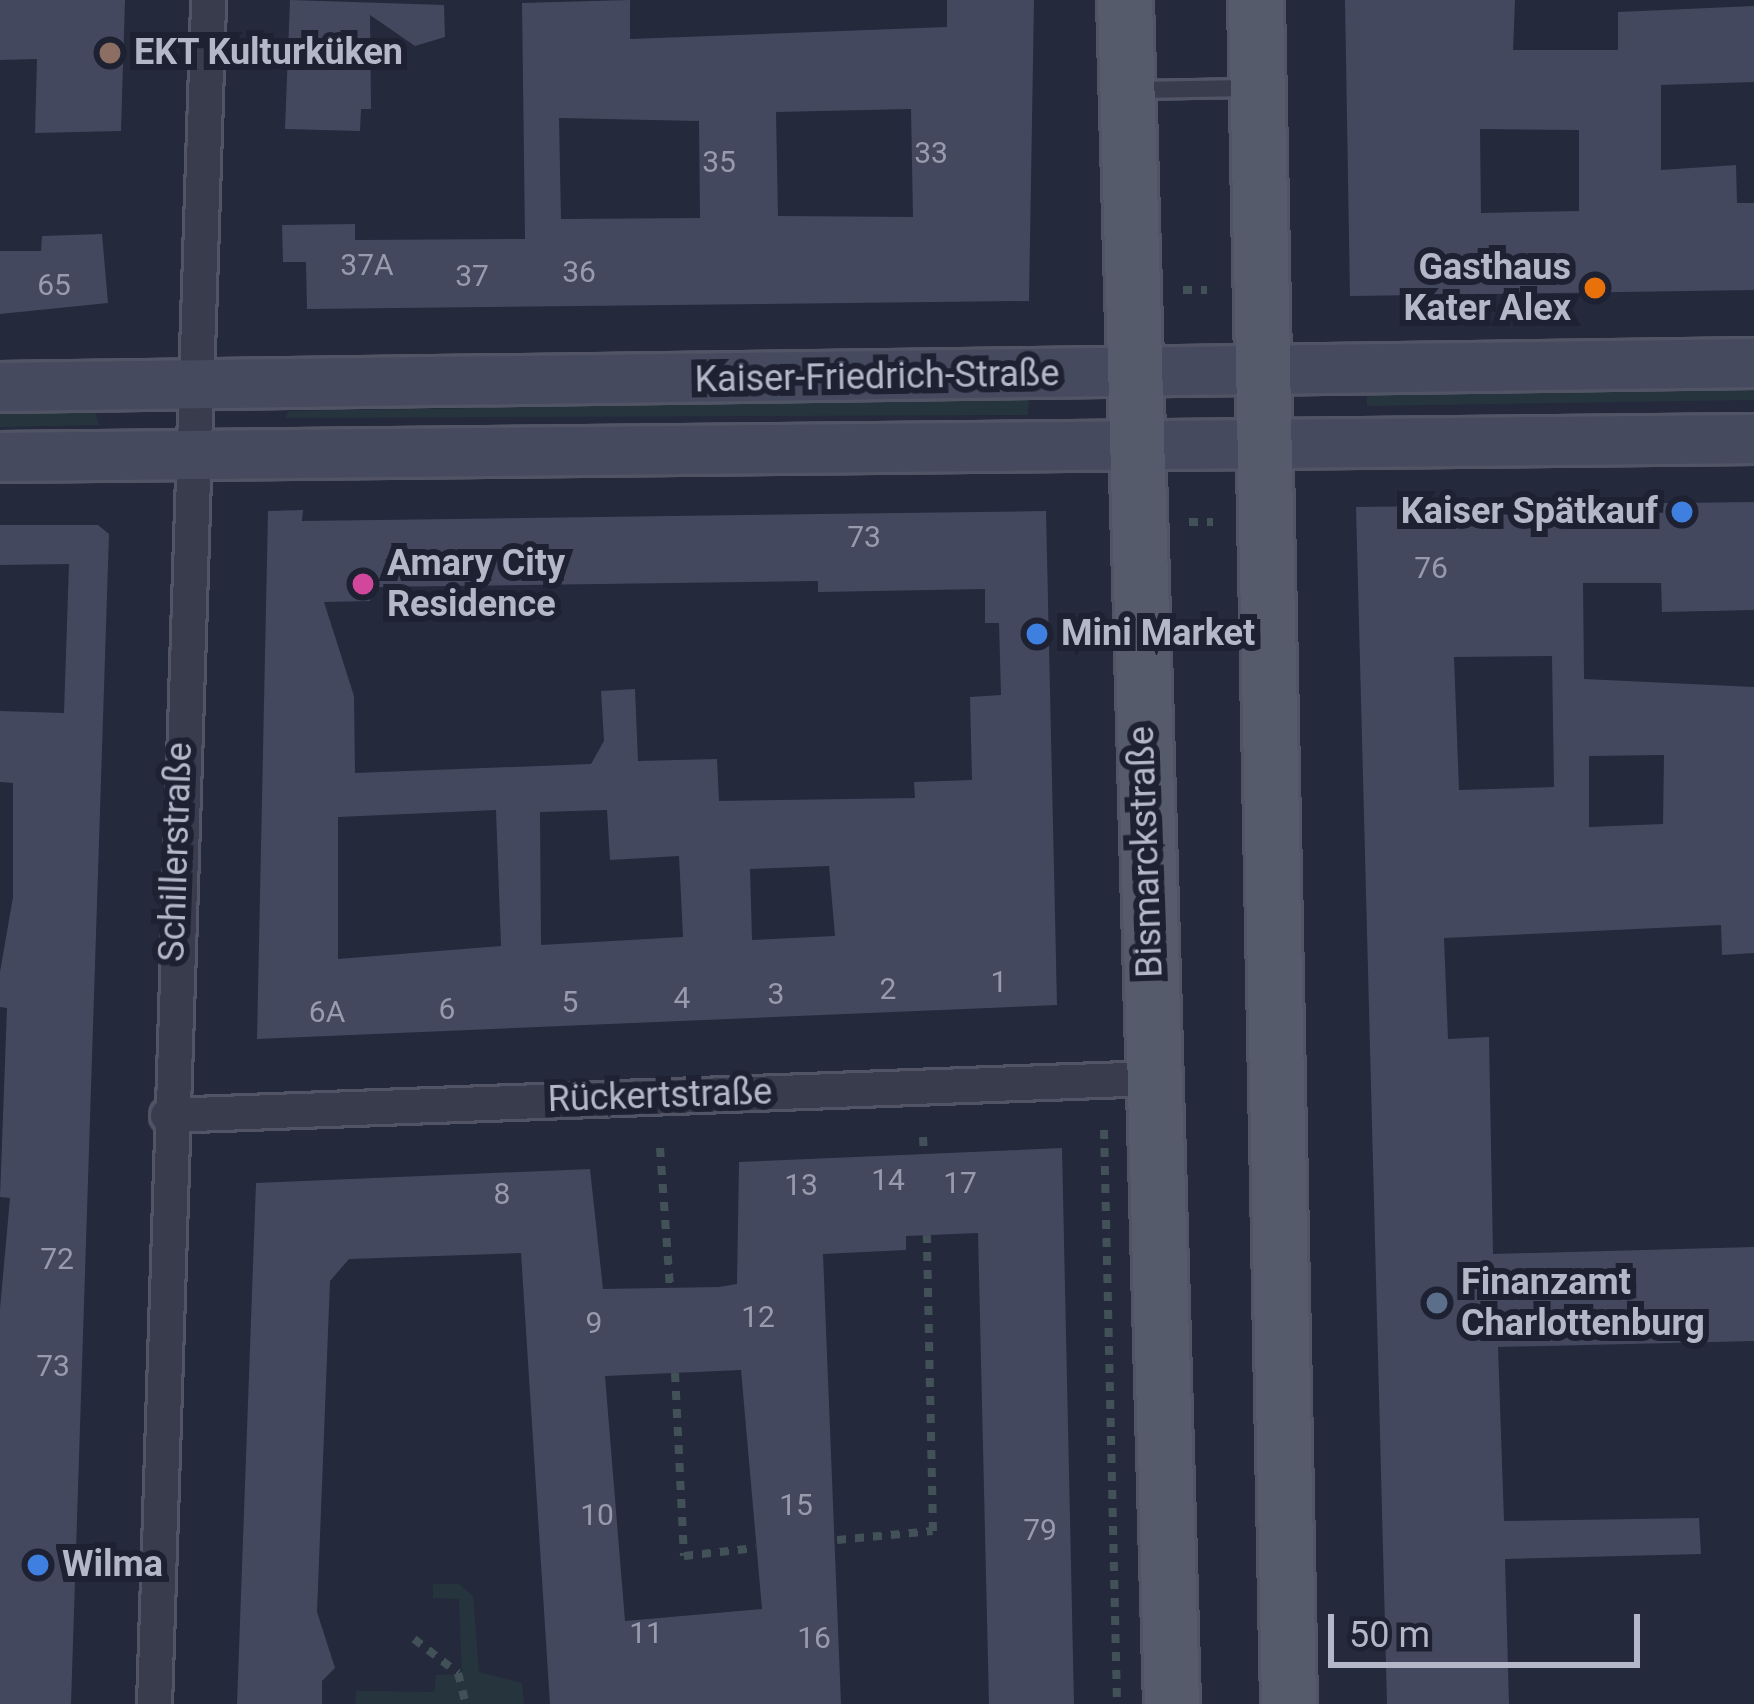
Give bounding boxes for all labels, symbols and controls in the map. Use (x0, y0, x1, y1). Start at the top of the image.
place label: EKT Kulturküken (134, 31, 404, 75)
marker: EKT Kulturküken (97, 40, 123, 66)
house number: 33 (914, 135, 948, 171)
house number: 35 (702, 144, 736, 180)
place label: Gasthaus Kater Alex (1404, 245, 1571, 330)
house number: 37A (340, 247, 394, 283)
house number: 36 (562, 254, 596, 290)
house number: 37 (455, 258, 489, 294)
house number: 65 (37, 267, 71, 303)
marker: Gasthaus Kater Alex (1582, 275, 1608, 301)
street label: Kaiser-Friedrich-Straße (694, 352, 1060, 402)
place label: Kaiser Spätkauf (1401, 490, 1658, 534)
marker: Kaiser Spätkauf (1669, 499, 1695, 525)
house number: 73 (847, 519, 881, 555)
place label: Amary City Residence (387, 541, 565, 626)
house number: 76 (1414, 550, 1448, 586)
marker: Amary City Residence (350, 571, 376, 597)
place label: Mini Market (1061, 612, 1255, 656)
marker: Mini Market (1024, 621, 1050, 647)
street label: Bismarckstraße (1120, 725, 1172, 979)
street label: Schillerstraße (151, 742, 201, 962)
house number: 1 (991, 964, 1007, 1000)
house number: 2 (880, 971, 896, 1007)
house number: 3 (768, 976, 784, 1012)
house number: 4 (674, 980, 690, 1016)
house number: 5 (562, 984, 578, 1020)
house number: 6 (439, 991, 455, 1027)
house number: 6A (309, 994, 345, 1030)
street label: Rückertstraße (547, 1070, 773, 1122)
house number: 14 (871, 1162, 905, 1198)
house number: 17 (943, 1165, 977, 1201)
house number: 13 (784, 1167, 818, 1203)
house number: 8 (494, 1176, 510, 1212)
house number: 72 (40, 1241, 74, 1277)
place label: Finanzamt Charlottenburg (1461, 1260, 1705, 1345)
marker: Finanzamt Charlottenburg (1424, 1290, 1450, 1316)
house number: 12 (741, 1299, 775, 1335)
house number: 9 (586, 1305, 602, 1341)
house number: 73 (36, 1348, 70, 1384)
house number: 15 (779, 1487, 813, 1523)
house number: 10 (580, 1497, 614, 1533)
house number: 79 (1023, 1512, 1057, 1548)
place label: Wilma (62, 1543, 163, 1587)
marker: Wilma (25, 1552, 51, 1578)
scale bar (1334, 1590, 1646, 1664)
text: 50 m (1349, 1614, 1430, 1656)
house number: 11 (629, 1615, 663, 1651)
house number: 16 (797, 1620, 831, 1656)

